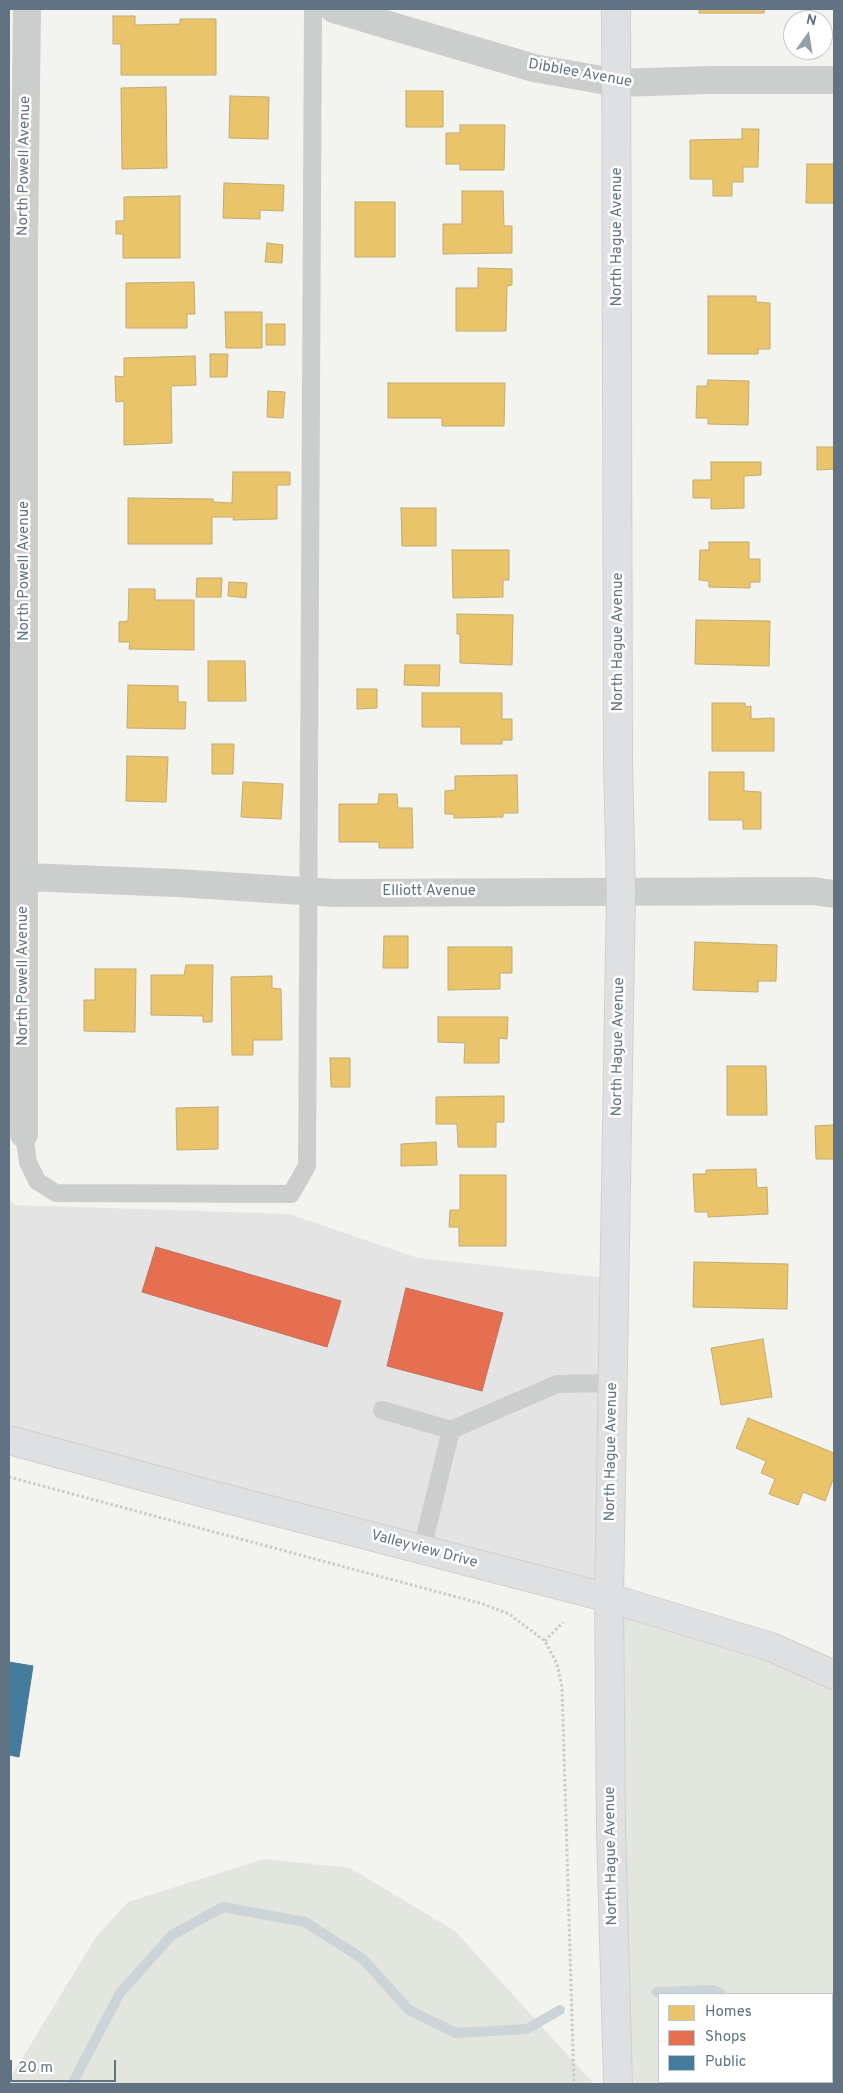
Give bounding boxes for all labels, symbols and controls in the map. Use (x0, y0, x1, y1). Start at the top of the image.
north arrow (783, 10, 833, 60)
text: N (804, 11, 818, 30)
street label: Dibblee Avenue (527, 56, 633, 92)
street label: North Powell Avenue (15, 96, 35, 236)
street label: North Hague Avenue (609, 167, 627, 307)
street label: North Powell Avenue (16, 501, 34, 641)
street label: North Hague Avenue (610, 572, 628, 712)
street label: Elliott Avenue (382, 883, 476, 901)
street label: North Powell Avenue (15, 906, 33, 1046)
street label: North Hague Avenue (609, 977, 629, 1117)
street label: North Hague Avenue (602, 1382, 622, 1522)
street label: Valleyview Drive (369, 1527, 479, 1573)
street label: North Hague Avenue (602, 1786, 622, 1926)
legend (658, 1993, 833, 2083)
text: Homes (705, 2003, 752, 2022)
text: Shops (705, 2028, 746, 2047)
scale bar (12, 2050, 119, 2082)
text: Public (705, 2053, 746, 2072)
text: 20 m (18, 2059, 53, 2078)

